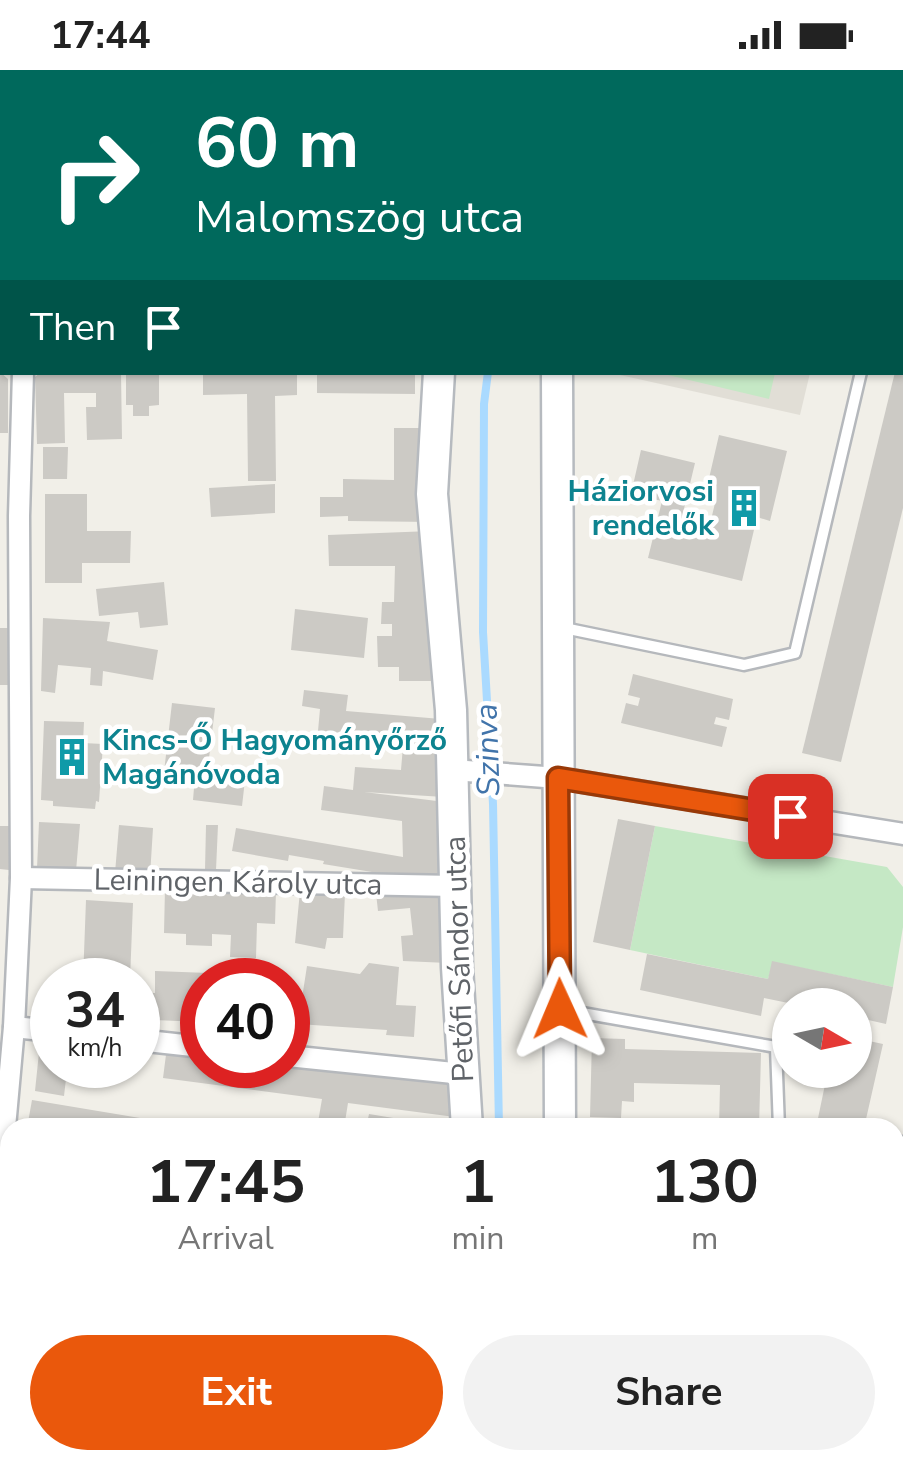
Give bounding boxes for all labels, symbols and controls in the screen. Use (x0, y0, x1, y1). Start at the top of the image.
text: 17:44 (50, 10, 151, 61)
text: 60 m (195, 96, 359, 192)
icon: right (30, 110, 160, 240)
text: Malomszög utca (195, 187, 524, 248)
icon: arrive (136, 300, 191, 355)
text: Then (30, 302, 116, 353)
place label: Háziorvosi rendelők (568, 471, 715, 546)
building icon: Háziorvosi rendelők (723, 487, 765, 529)
water label: Szinva (464, 703, 511, 797)
place label: Kincs-Ő Hagyományőrző Magánóvoda (102, 720, 447, 795)
building icon: Kincs-Ő Hagyományőrző Magánóvoda (51, 736, 93, 778)
pin (748, 774, 833, 859)
icon: arrive (763, 789, 818, 844)
street label: Petőfi Sándor utca (435, 835, 484, 1083)
street label: Leiningen Károly utca (93, 859, 383, 906)
position arrow (508, 957, 612, 1061)
speed limit sign: 40 (180, 958, 310, 1088)
text: 34 (65, 976, 125, 1045)
north arrow (772, 988, 872, 1088)
map controls (772, 988, 872, 1088)
text: km/h (67, 1031, 123, 1065)
text: 17:45 (146, 1141, 305, 1223)
text: 1 (460, 1141, 496, 1223)
text: 130 (651, 1141, 759, 1223)
text: Arrival (178, 1217, 274, 1260)
text: min (451, 1217, 504, 1260)
text: m (691, 1217, 718, 1260)
button: Exit (30, 1335, 443, 1450)
button: Share (463, 1335, 875, 1450)

